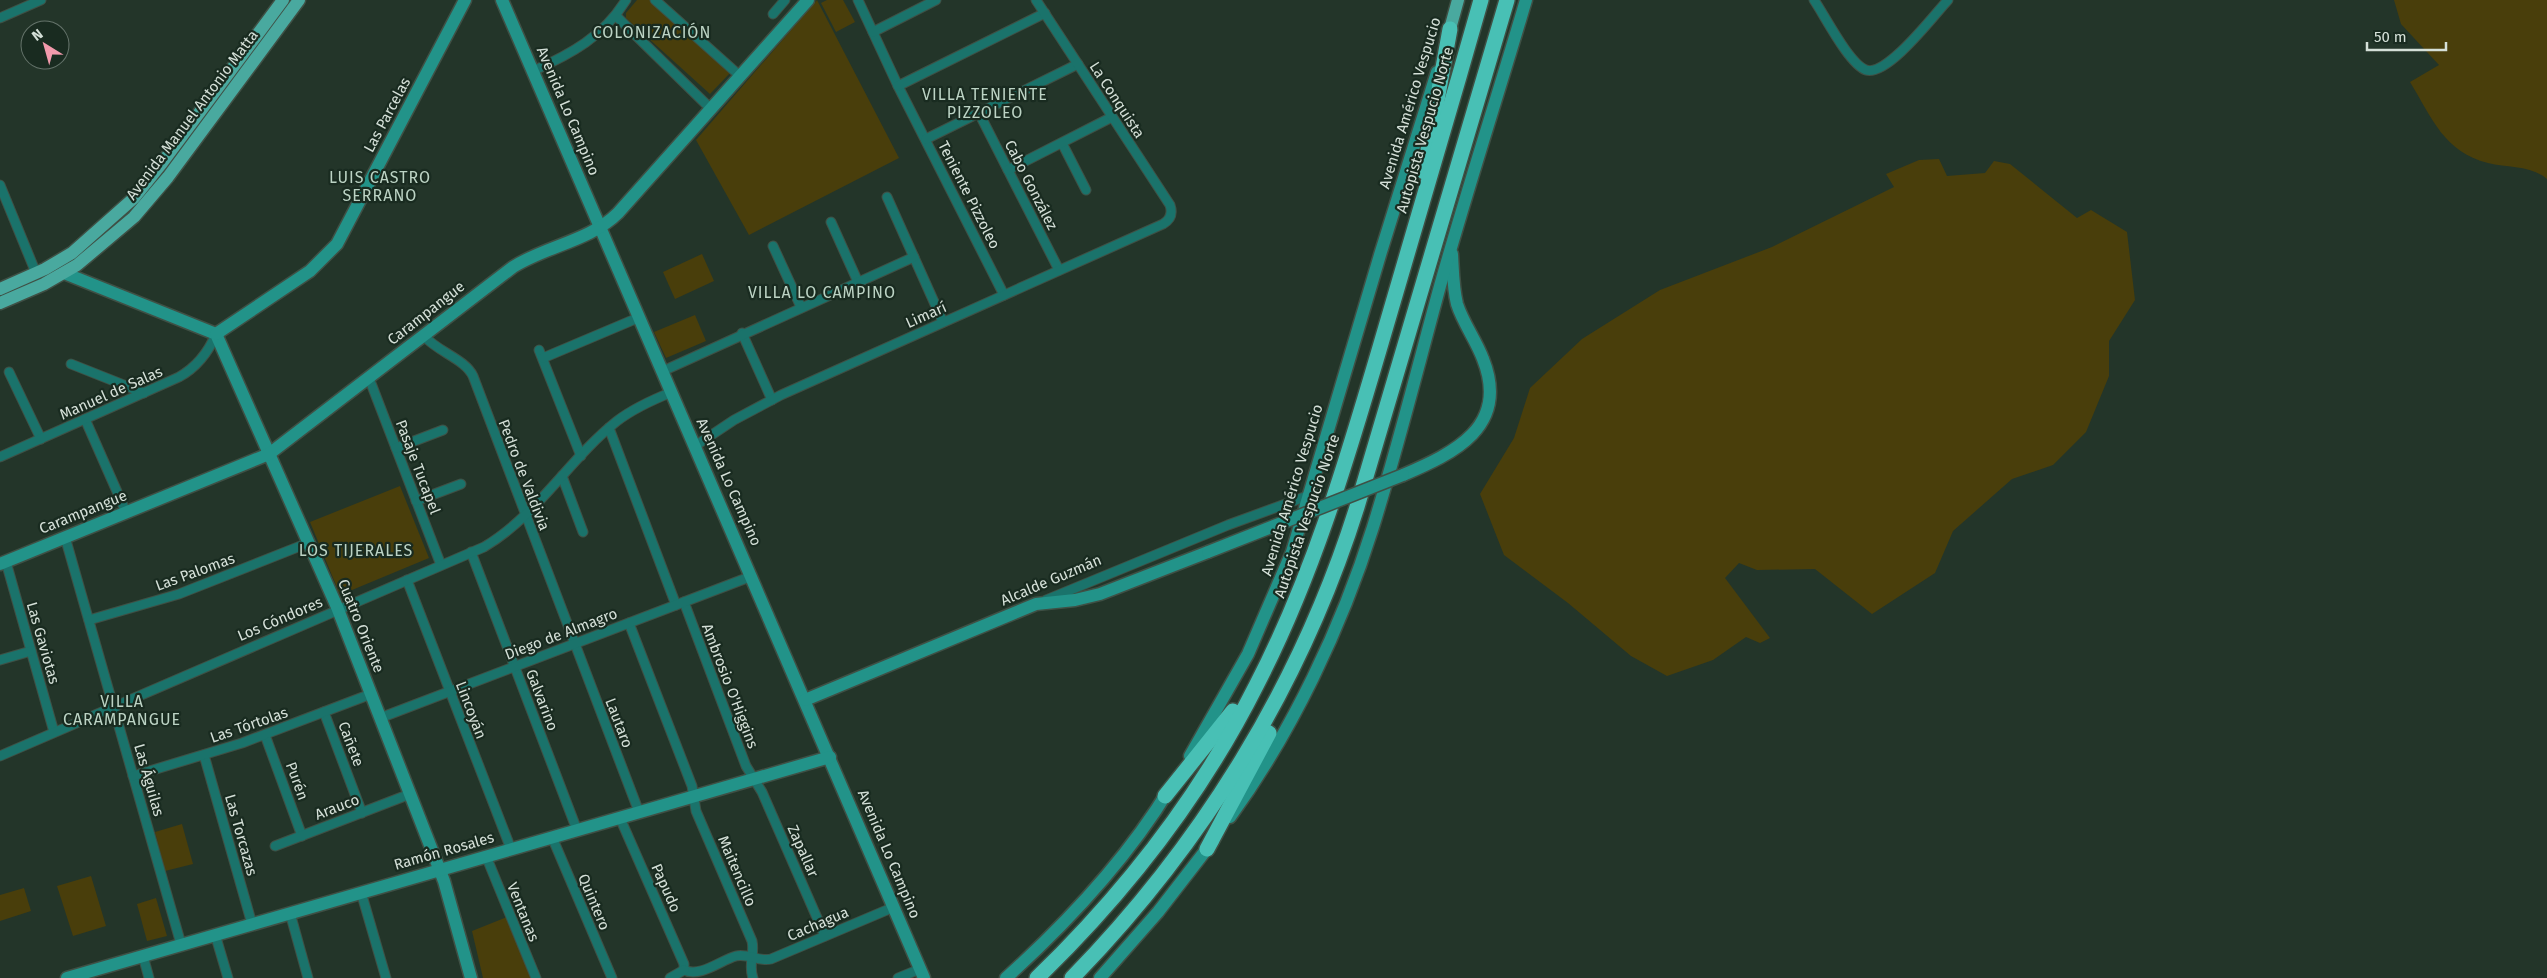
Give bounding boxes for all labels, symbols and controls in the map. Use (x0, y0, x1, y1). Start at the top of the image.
street label: Avenida Américo Vespucio (1375, 15, 1445, 191)
north arrow (20, 20, 70, 70)
scale bar (2367, 20, 2446, 52)
district label: COLONIZACIÓN (593, 22, 711, 42)
text: N (29, 25, 46, 45)
street label: Avenida Manuel Antonio Matta (122, 27, 262, 203)
text: 50 m (2374, 28, 2407, 46)
street label: Avenida Lo Campino (533, 44, 603, 178)
street label: Autopista Vespucio Norte (1393, 45, 1457, 215)
street label: La Conquista (1086, 58, 1148, 142)
street label: Las Parcelas (360, 75, 414, 155)
district label: VILLA TENIENTE PIZZOLEO (922, 85, 1048, 122)
street label: Cabo González (1001, 137, 1062, 233)
street label: Teniente Pizzoleo (934, 138, 1004, 252)
district label: LUIS CASTRO SERRANO (329, 168, 431, 205)
street label: Carampangue (384, 277, 468, 349)
district label: VILLA LO CAMPINO (748, 283, 896, 302)
street label: Limarí (903, 298, 949, 332)
street label: Manuel de Salas (57, 362, 165, 424)
street label: Avenida Américo Vespucio (1257, 402, 1327, 578)
street label: Avenida Lo Campino (693, 415, 765, 549)
street label: Pasaje Tucapel (392, 417, 444, 517)
street label: Pedro de Valdivia (495, 417, 553, 533)
street label: Autopista Vespucio Norte (1270, 432, 1344, 600)
street label: Carampangue (37, 486, 129, 538)
district label: LOS TIJERALES (299, 541, 413, 560)
street label: Las Palomas (153, 549, 237, 595)
street label: Alcalde Guzmán (998, 551, 1104, 609)
street label: Cuatro Oriente (334, 577, 388, 675)
street label: Los Cóndores (235, 593, 325, 645)
street label: Las Gaviotas (23, 600, 63, 686)
street label: Diego de Almagro (502, 604, 620, 664)
street label: Ambrosio O'Higgins (698, 621, 762, 751)
street label: Galvarino (522, 667, 562, 733)
street label: Lincoyán (452, 679, 490, 741)
district label: VILLA CARAMPANGUE (63, 692, 181, 729)
street label: Lautaro (601, 696, 637, 750)
street label: Las Tórtolas (208, 703, 290, 747)
street label: Cañete (334, 719, 368, 769)
street label: Las Águilas (130, 742, 168, 818)
street label: Purén (282, 759, 312, 803)
street label: Avenida Lo Campino (854, 787, 924, 921)
street label: Arauco (312, 790, 362, 824)
street label: Las Torcazas (221, 792, 261, 878)
street label: Zapallar (784, 822, 823, 880)
street label: Ramón Rosales (392, 828, 496, 874)
street label: Maitencillo (714, 833, 760, 909)
street label: Papudo (647, 861, 685, 915)
street label: Quintero (574, 871, 614, 933)
street label: Ventanas (503, 880, 543, 944)
street label: Cachagua (785, 903, 851, 945)

